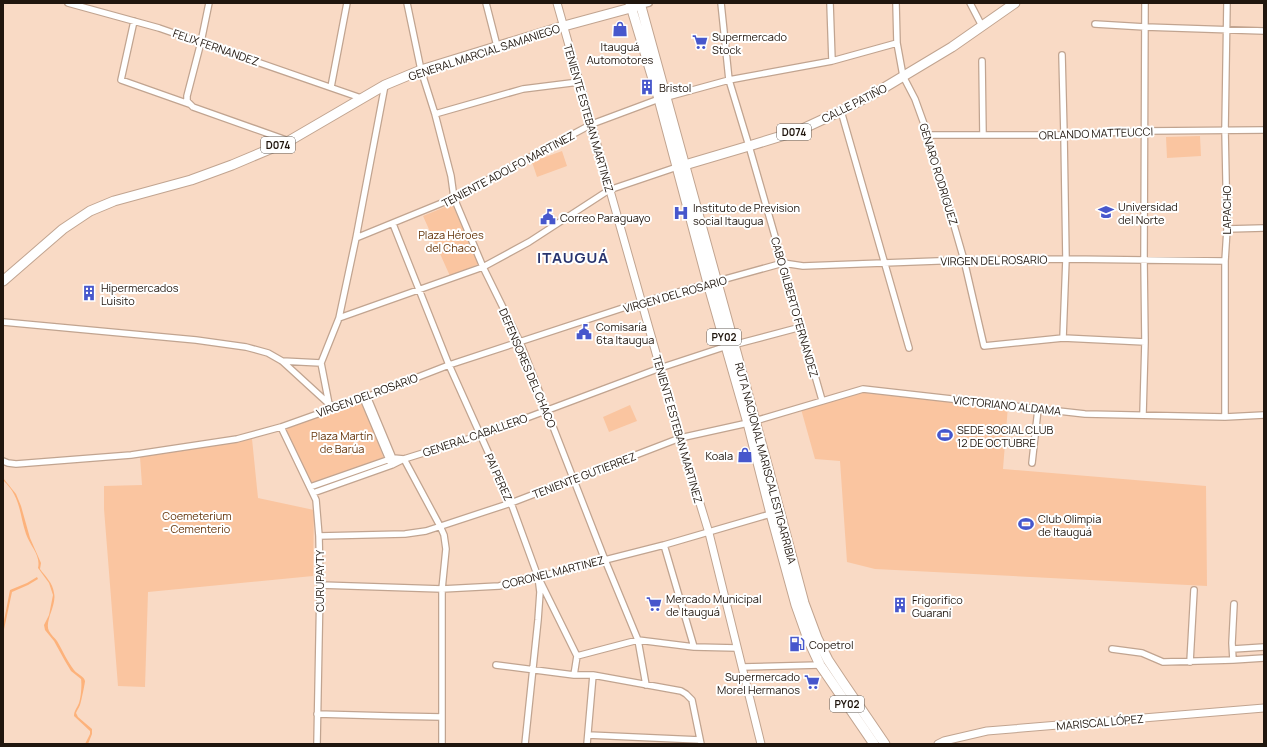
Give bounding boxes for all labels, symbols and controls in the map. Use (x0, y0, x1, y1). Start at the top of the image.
street label: GENERAL MARCIAL SAMANIEGO (406, 20, 562, 84)
shop icon: Itauguá Automotores (611, 20, 629, 38)
street label: FELIX FERNANDEZ (171, 25, 261, 69)
place label: Supermercado Stock (712, 29, 787, 57)
supermarket icon: Supermercado Stock (691, 33, 709, 51)
place label: Itauguá Automotores (587, 39, 654, 67)
street label: TENIENTE ESTEBAN MARTINEZ (561, 42, 617, 194)
building icon: Bristol (638, 78, 656, 96)
place label: Bristol (659, 80, 691, 95)
street label: CALLE PATIÑO (819, 80, 889, 126)
street label: GENARO RODRIGUEZ (916, 121, 962, 227)
road number: D074 (777, 124, 811, 140)
street label: ORLANDO MATTEUCCI (1039, 124, 1153, 142)
street label: TENIENTE ADOLFO MARTINEZ (439, 127, 577, 210)
road number: D074 (261, 137, 295, 153)
street label: LAPACHO (1219, 186, 1234, 234)
place label: Universidad del Norte (1118, 199, 1178, 227)
place label: Instituto de Prevision social Itaugua (693, 200, 800, 228)
school or university icon: Universidad del Norte (1097, 203, 1115, 221)
hospital icon: Instituto de Prevision social Itaugua (672, 204, 690, 222)
public building icon: Correo Paraguayo (539, 208, 557, 226)
place label: Correo Paraguayo (560, 210, 651, 225)
park label: Plaza Héroes del Chaco (418, 227, 484, 255)
street label: CABO GILBERTO FERNANDEZ (768, 235, 822, 379)
district label: ITAUGUÁ (537, 247, 609, 268)
street label: VIRGEN DEL ROSARIO (940, 252, 1048, 268)
street label: VIRGEN DEL ROSARIO (622, 272, 728, 316)
place label: Hipermercados Luisito (101, 280, 179, 308)
building icon: Hipermercados Luisito (80, 284, 98, 302)
street label: DEFENSORES DEL CHACO (496, 306, 560, 430)
place label: Comisaría 6ta Itaugua (596, 319, 654, 347)
public building icon: Comisaría 6ta Itaugua (575, 323, 593, 341)
road number: PY02 (707, 329, 741, 345)
street label: TENIENTE ESTEBAN MARTINEZ (650, 353, 706, 505)
street label: RUTA NACIONAL MARISCAL ESTIGARRIBIA (732, 361, 800, 565)
street label: VIRGEN DEL ROSARIO (314, 370, 420, 420)
street label: VICTORIANO ALDAMA (952, 392, 1062, 418)
street label: GENERAL CABALLERO (421, 410, 529, 460)
place label: SEDE SOCIAL CLUB 12 DE OCTUBRE (957, 422, 1054, 450)
sports icon: SEDE SOCIAL CLUB 12 DE OCTUBRE (936, 426, 954, 444)
park label: Plaza Martín de Barúa (311, 428, 373, 456)
shop icon: Koala (736, 446, 754, 464)
street label: TENIENTE GUTIERREZ (530, 448, 638, 502)
place label: Koala (706, 448, 733, 463)
street label: PAI PEREZ (482, 451, 516, 503)
park label: Coemeterium - Cementerio (162, 508, 232, 536)
place label: Club Olimpia de Itauguá (1038, 511, 1101, 539)
sports icon: Club Olimpia de Itauguá (1017, 515, 1035, 533)
street label: CURUPAYTY (312, 549, 327, 612)
street label: CORONEL MARTINEZ (500, 552, 606, 592)
place label: Mercado Municipal de Itauguá (666, 591, 761, 619)
place label: Frigorifico Guaraní (912, 592, 963, 620)
supermarket icon: Mercado Municipal de Itauguá (645, 595, 663, 613)
building icon: Frigorifico Guaraní (891, 596, 909, 614)
fuel station icon: Copetrol (788, 635, 806, 653)
place label: Copetrol (809, 637, 854, 652)
place label: Supermercado Morel Hermanos (717, 669, 800, 697)
supermarket icon: Supermercado Morel Hermanos (803, 673, 821, 691)
road number: PY02 (830, 696, 864, 712)
street label: MARISCAL LÓPEZ (1056, 711, 1144, 733)

